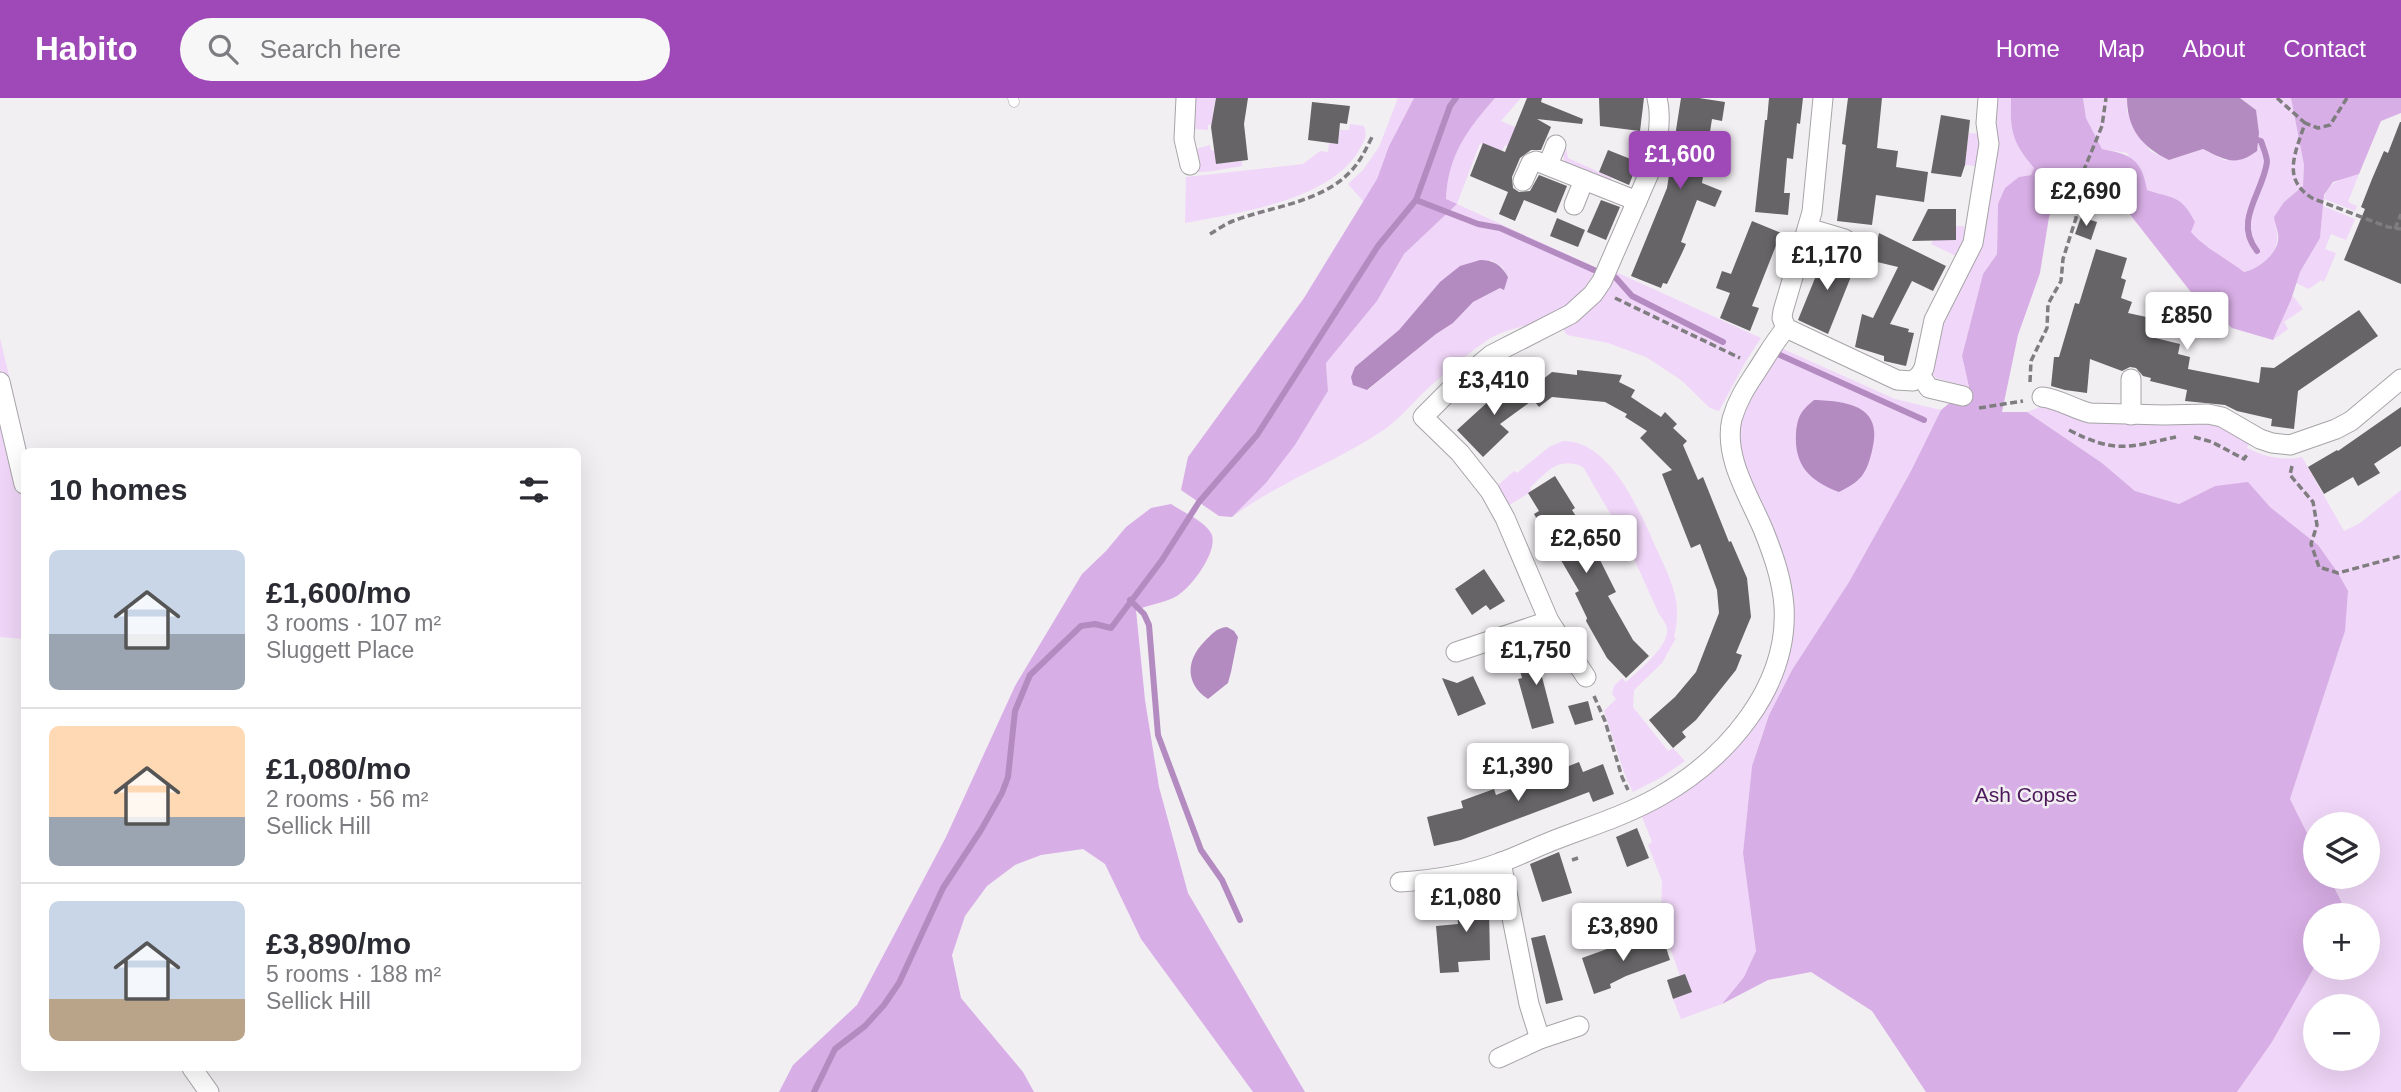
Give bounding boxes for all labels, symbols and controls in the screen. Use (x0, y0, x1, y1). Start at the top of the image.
search box (180, 18, 670, 81)
text: Habito (35, 30, 138, 67)
icon: search (204, 30, 242, 68)
text: Search here (260, 34, 401, 64)
text: Home (1996, 35, 2060, 62)
text: Map (2098, 35, 2145, 62)
text: About (2183, 35, 2245, 62)
text: Contact (2283, 35, 2366, 62)
pin: £1,600 (1623, 132, 1737, 191)
text: £1,600 (1645, 141, 1715, 167)
pin: £2,690 (2029, 169, 2143, 228)
text: £2,690 (2051, 178, 2121, 204)
pin: £1,170 (1770, 232, 1884, 292)
text: £1,170 (1792, 242, 1862, 268)
pin: £850 (2146, 292, 2228, 352)
text: £850 (2161, 302, 2213, 328)
pin: £3,410 (1437, 358, 1551, 417)
text: £3,410 (1459, 367, 1529, 393)
icon: filters (515, 471, 553, 509)
text: 10 homes (49, 473, 187, 506)
pin: £2,650 (1529, 516, 1643, 575)
text: £2,650 (1551, 525, 1621, 551)
text: £1,600/mo (266, 576, 411, 609)
icon: home (105, 578, 189, 662)
text: 3 rooms · 107 m² (266, 610, 441, 636)
pin: £1,750 (1479, 628, 1593, 687)
text: Sluggett Place (266, 637, 414, 663)
text: £1,750 (1501, 637, 1571, 663)
pin: £1,390 (1461, 744, 1575, 803)
text: £1,080/mo (266, 752, 411, 785)
text: £1,390 (1483, 753, 1553, 779)
icon: home (105, 754, 189, 838)
park label: Ash Copse (1975, 783, 2077, 806)
text: 2 rooms · 56 m² (266, 786, 428, 812)
map controls (2303, 812, 2380, 1071)
button: layers (2303, 812, 2380, 889)
text: Sellick Hill (266, 813, 371, 839)
pin: £1,080 (1409, 874, 1523, 934)
text: £1,080 (1431, 884, 1501, 910)
button: + (2303, 903, 2380, 980)
pin: £3,890 (1566, 904, 1680, 963)
text: £3,890 (1588, 913, 1658, 939)
text: £3,890/mo (266, 927, 411, 960)
icon: home (105, 929, 189, 1013)
text: 5 rooms · 188 m² (266, 961, 441, 987)
text: Sellick Hill (266, 988, 371, 1014)
button: − (2303, 994, 2380, 1071)

